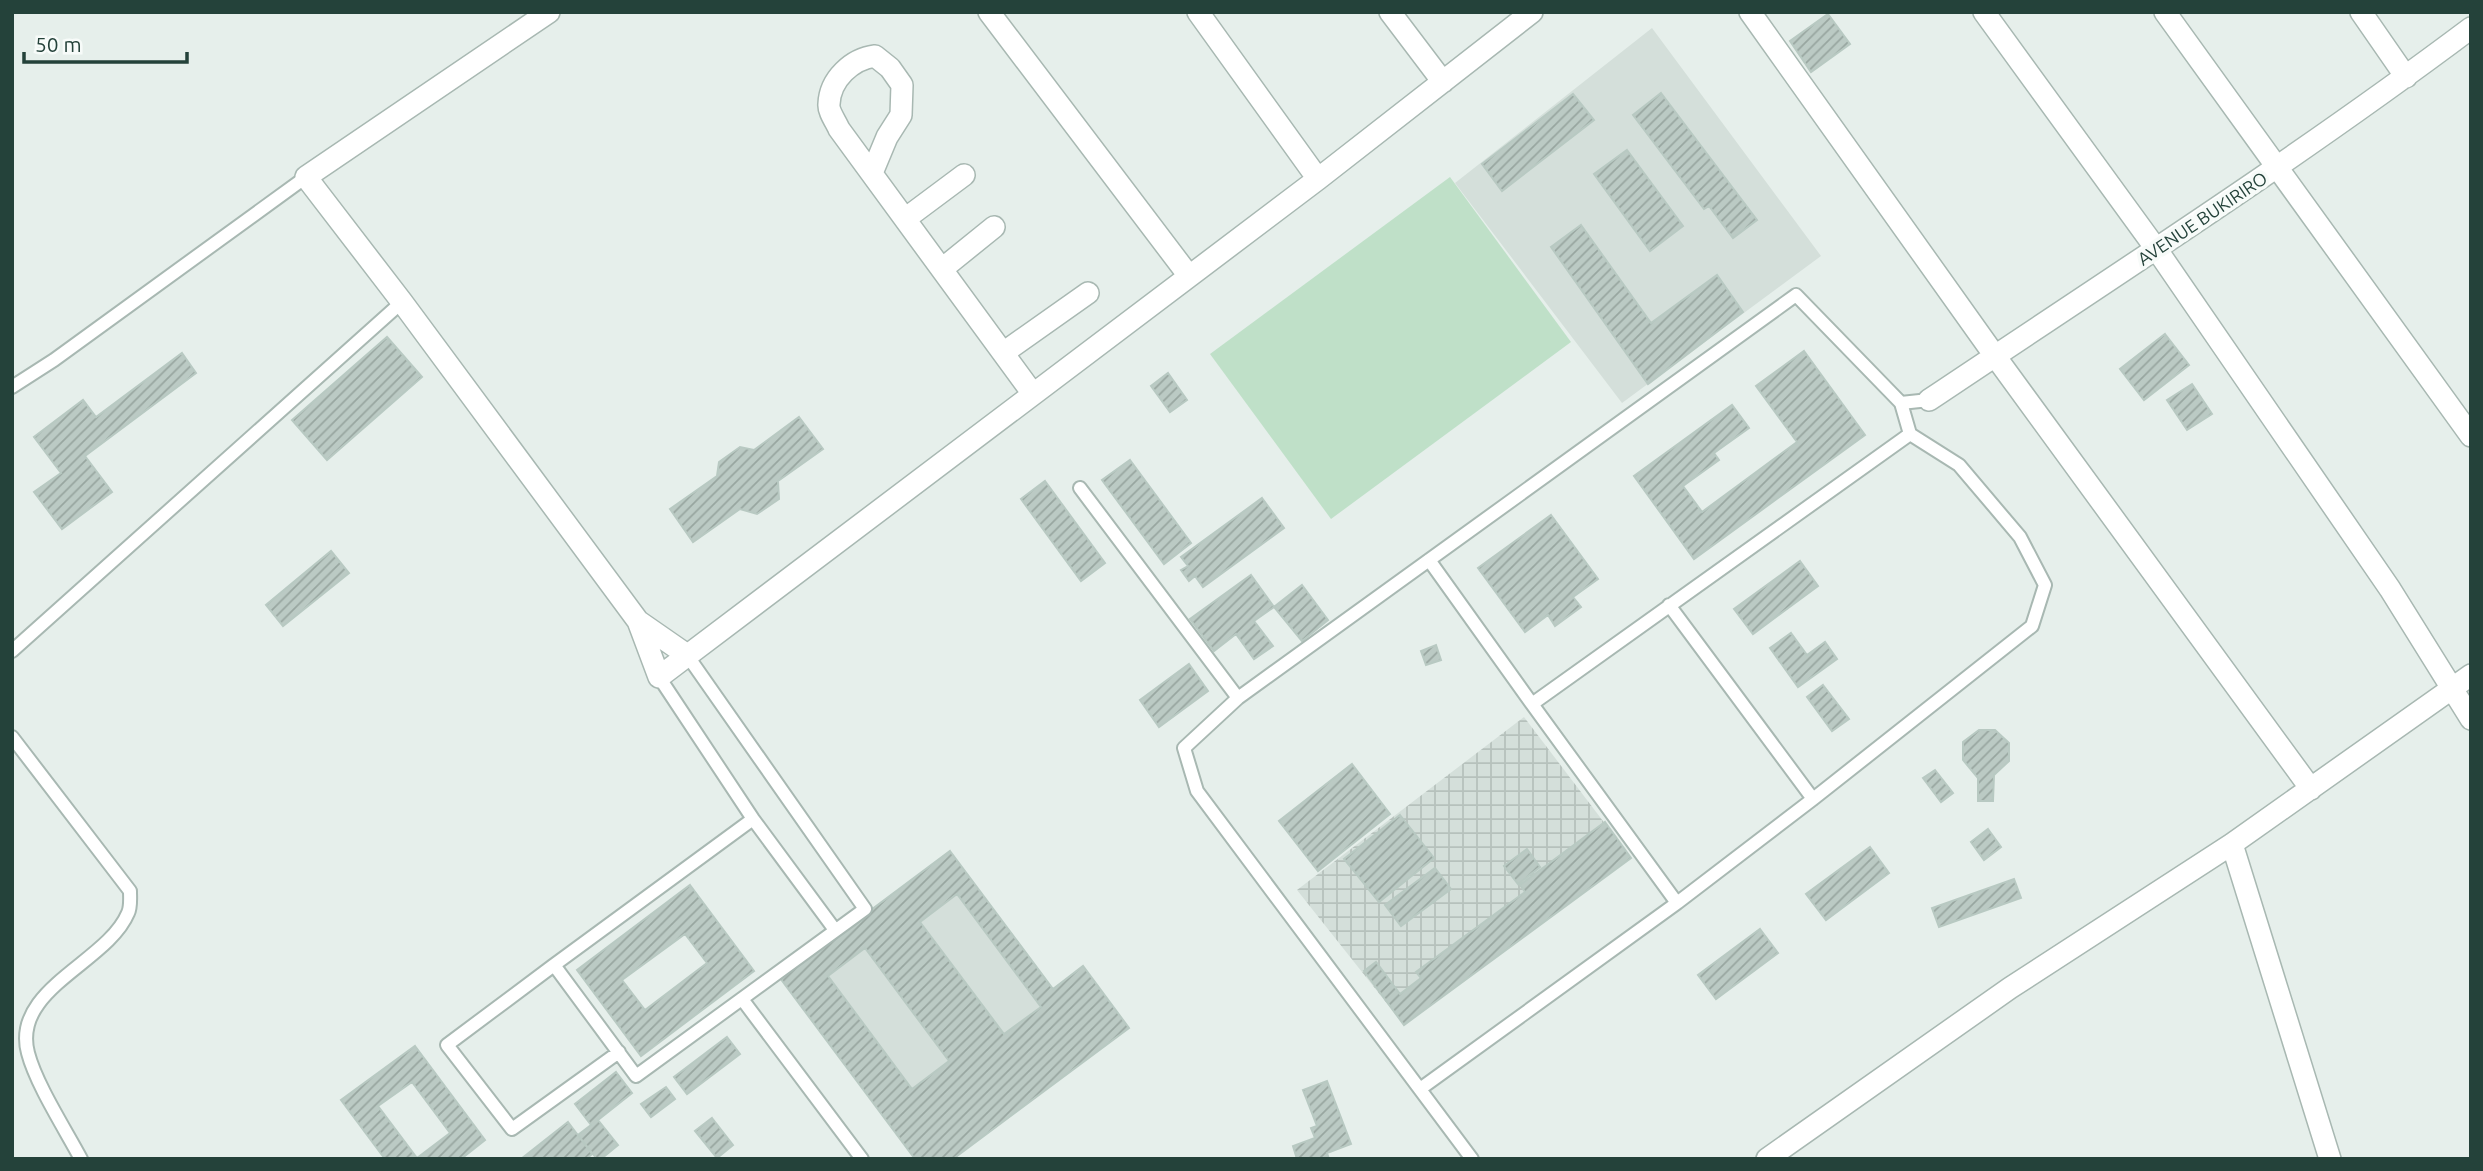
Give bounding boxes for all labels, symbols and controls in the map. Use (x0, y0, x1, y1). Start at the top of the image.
scale bar (24, 21, 187, 65)
text: 50 m (35, 32, 82, 56)
street label: AVENUE BUKIRIRO (2133, 167, 2271, 269)

